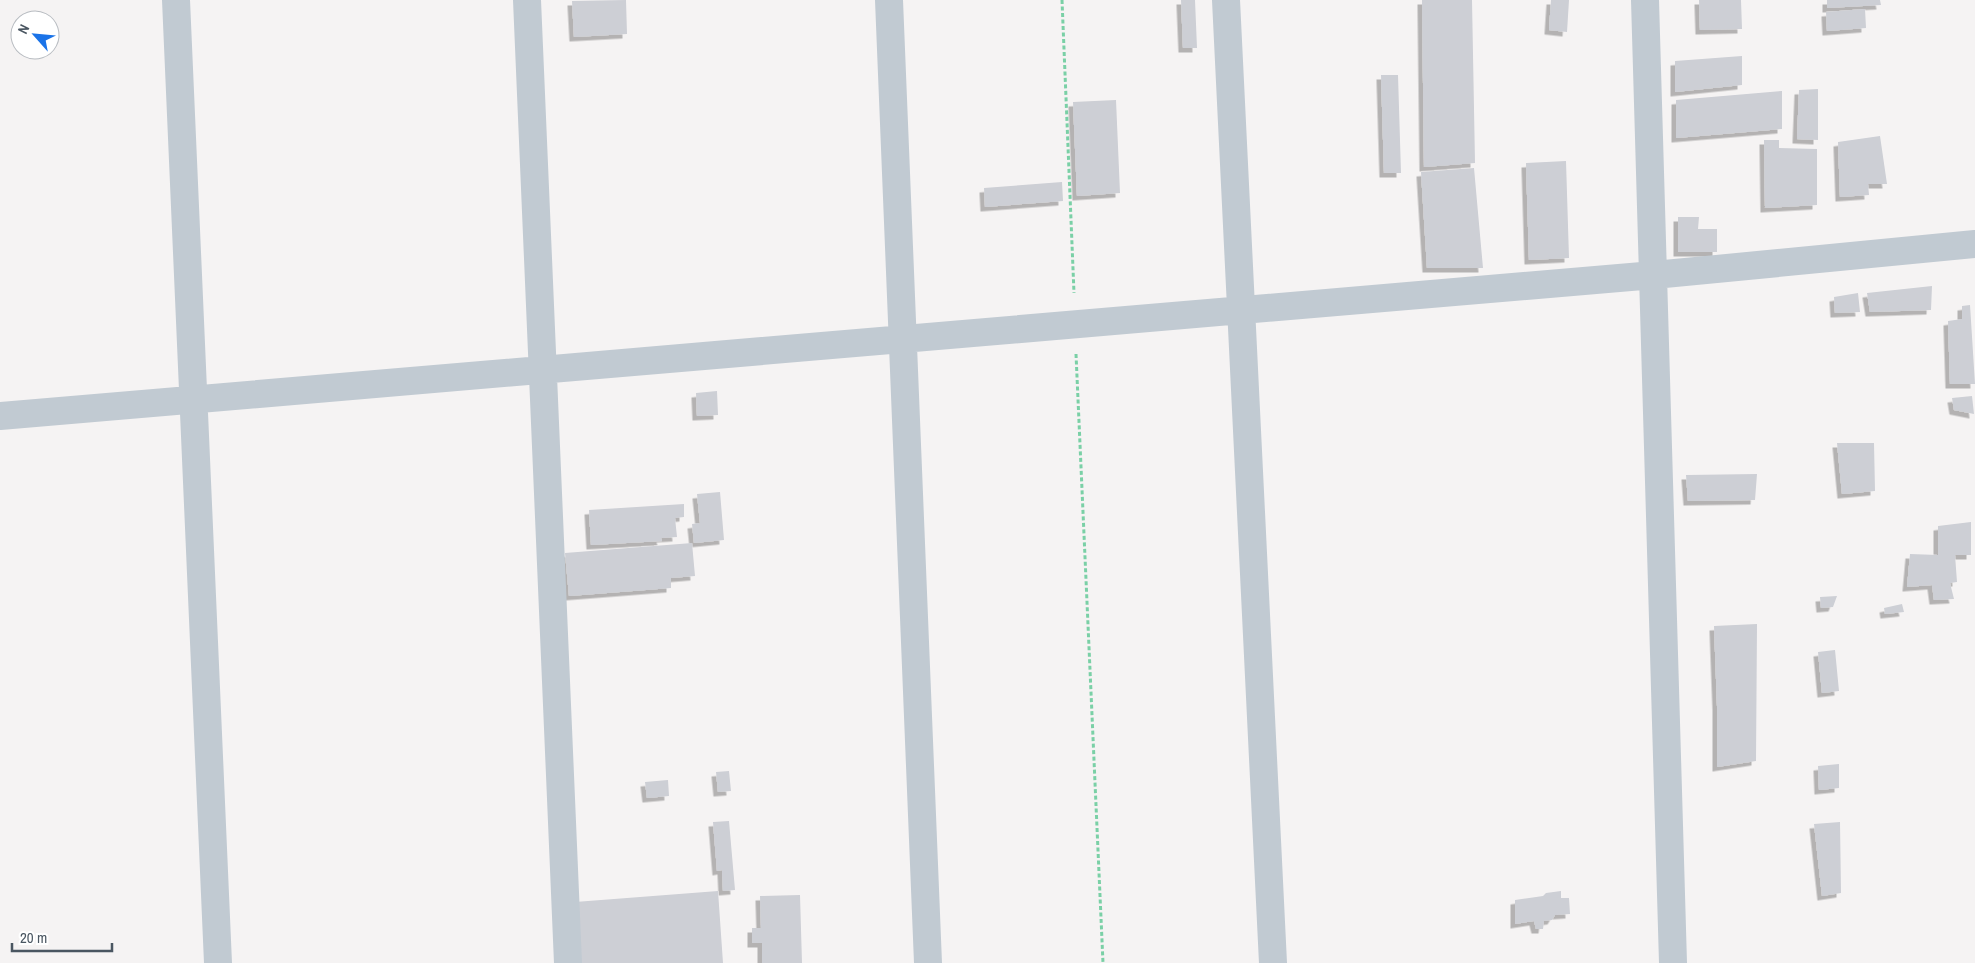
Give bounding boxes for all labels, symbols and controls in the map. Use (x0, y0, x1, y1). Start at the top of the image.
north arrow (10, 10, 60, 60)
text: N (14, 21, 33, 37)
scale bar (12, 920, 112, 952)
text: 20 m (20, 927, 47, 948)

